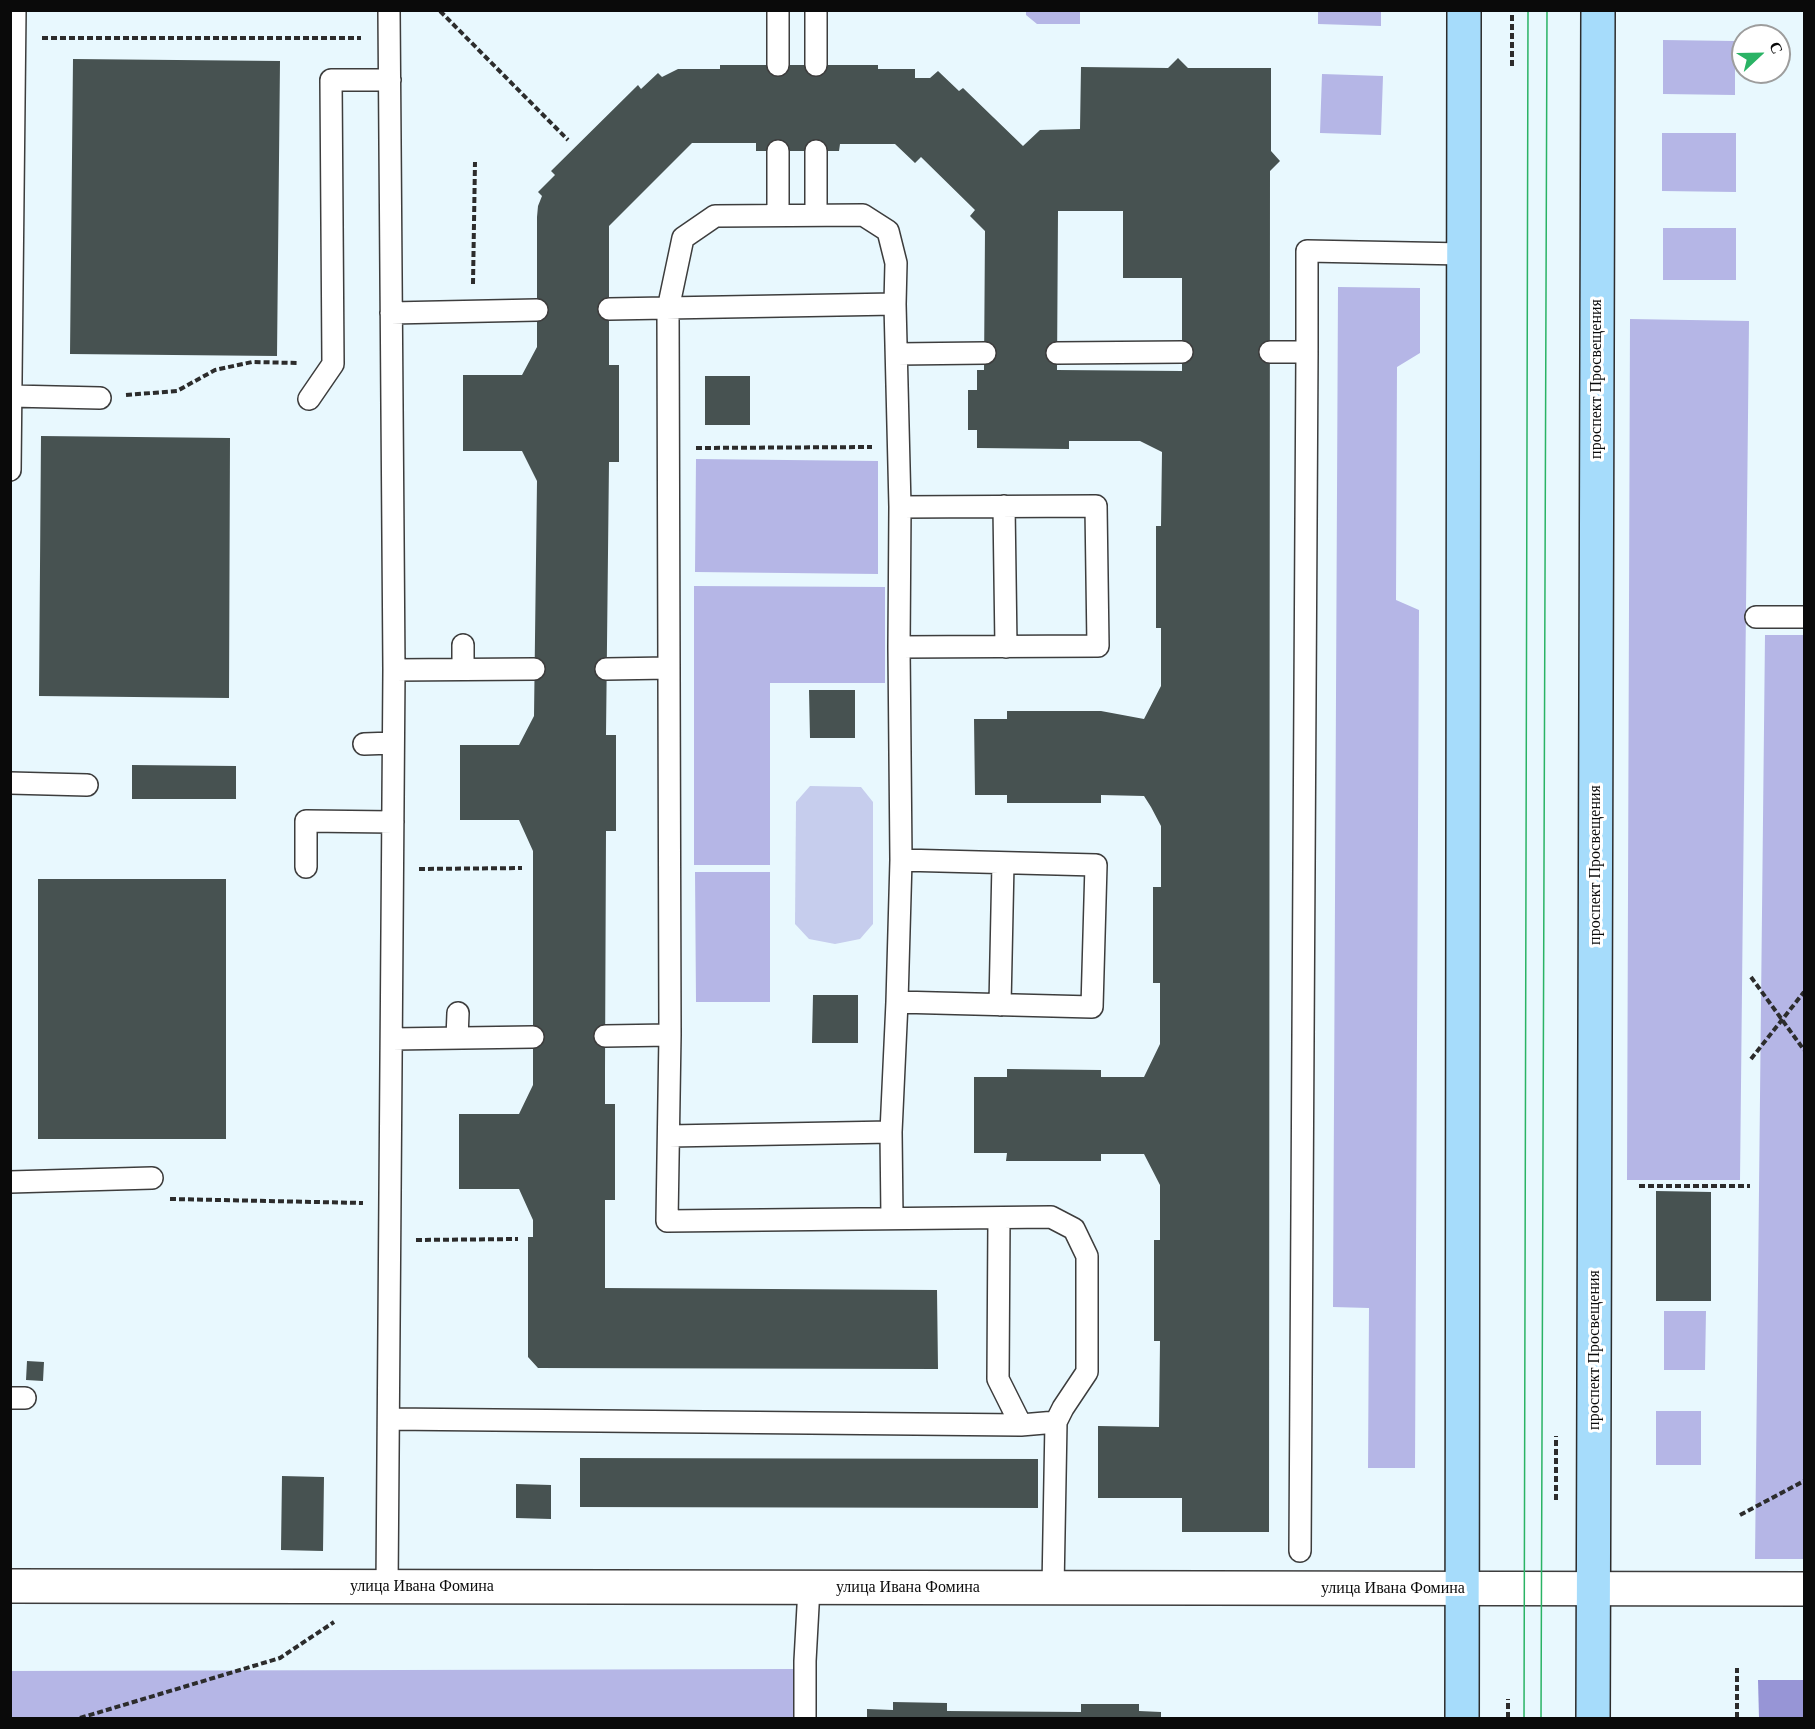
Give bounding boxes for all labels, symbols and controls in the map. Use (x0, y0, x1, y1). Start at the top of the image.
north arrow (1731, 24, 1791, 84)
text: С (1766, 39, 1786, 56)
street label: проспект Просвещения (1587, 299, 1607, 459)
street label: проспект Просвещения (1586, 785, 1606, 945)
street label: проспект Просвещения (1585, 1270, 1605, 1430)
street label: улица Ивана Фомина (350, 1577, 494, 1597)
street label: улица Ивана Фомина (836, 1578, 980, 1598)
street label: улица Ивана Фомина (1321, 1579, 1465, 1599)

